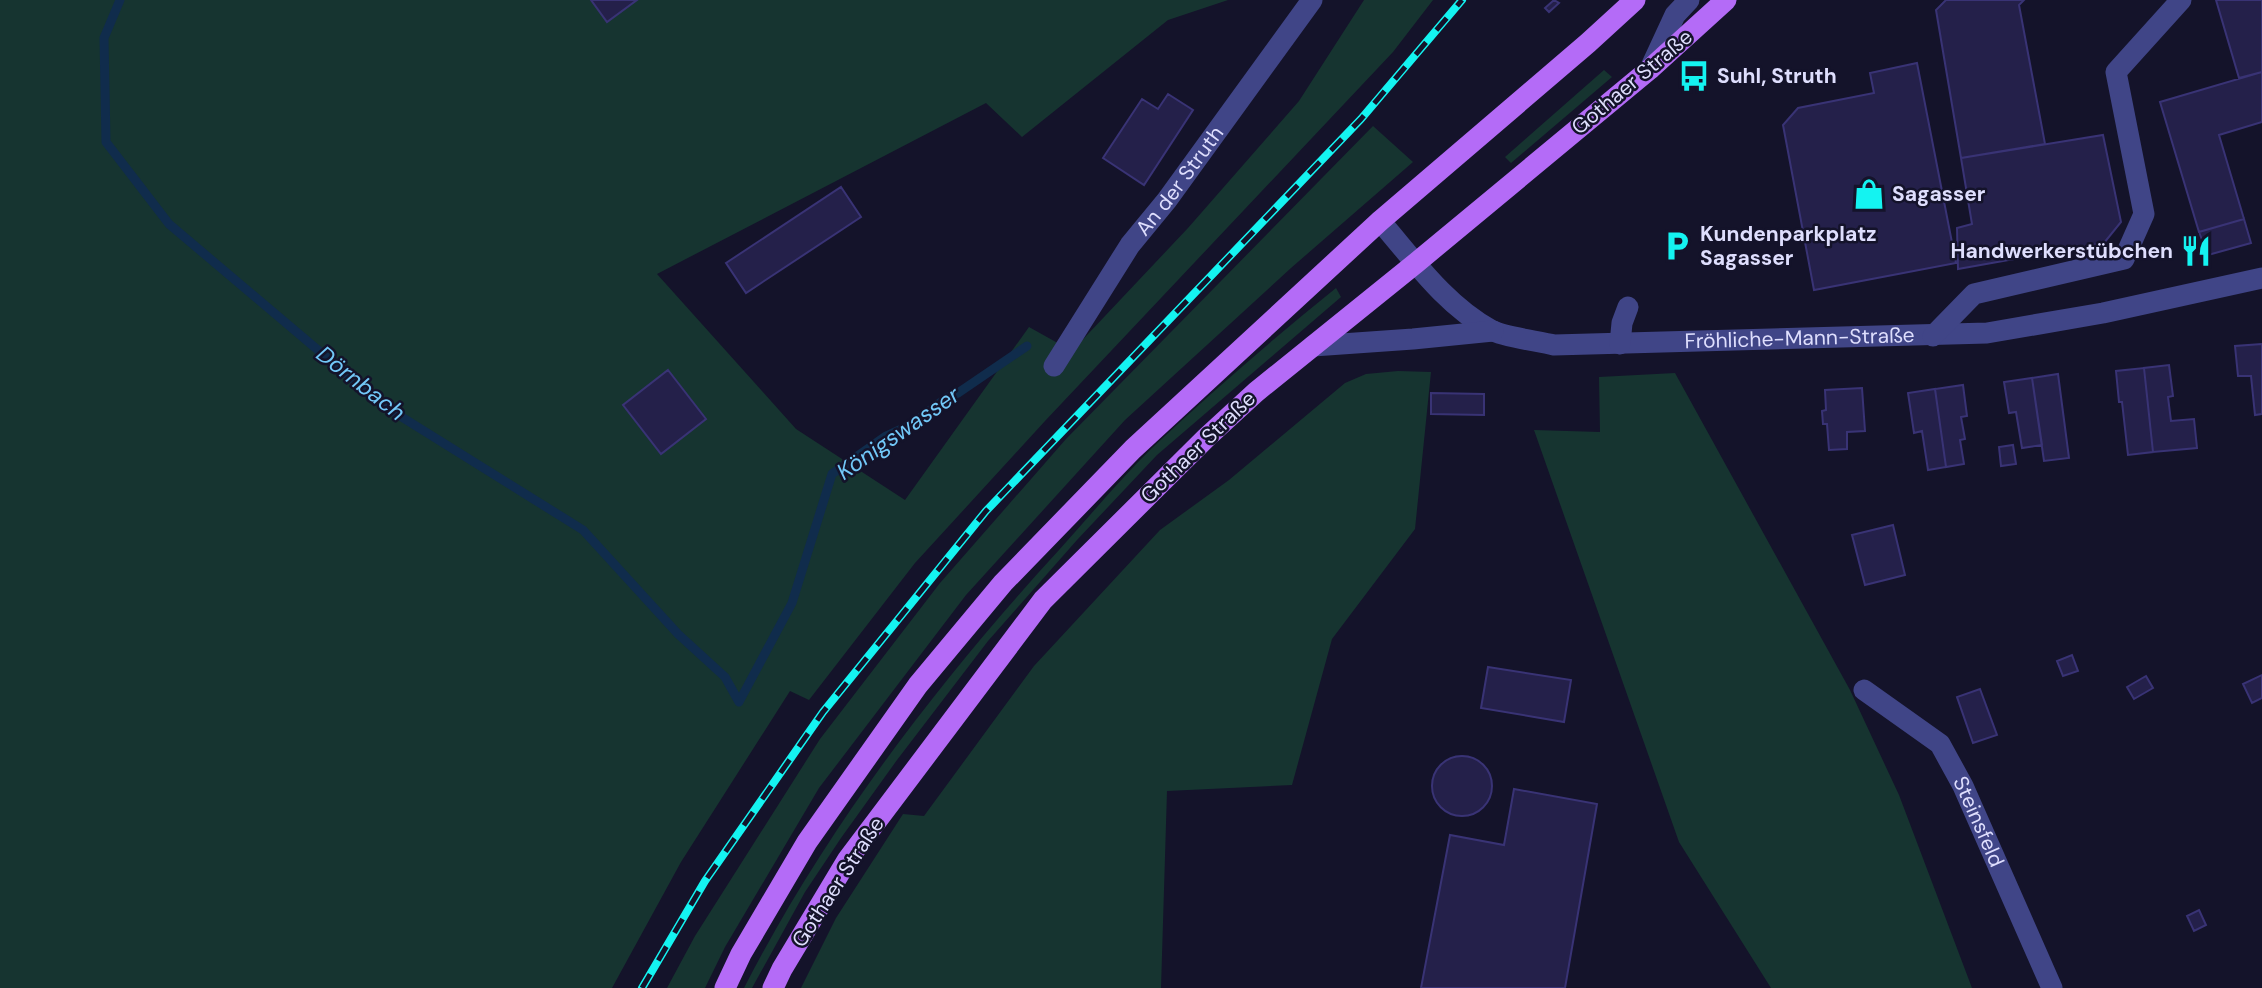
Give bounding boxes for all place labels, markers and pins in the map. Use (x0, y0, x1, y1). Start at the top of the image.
bus stop icon: Suhl, Struth (1677, 59, 1711, 93)
place label: Suhl, Struth (1717, 62, 1837, 90)
shop icon: Sagasser (1852, 177, 1886, 211)
place label: Sagasser (1892, 180, 1986, 208)
place label: Kundenparkplatz Sagasser (1700, 220, 1877, 272)
parking icon: Kundenparkplatz Sagasser (1660, 229, 1694, 263)
restaurant icon: Handwerkerstübchen (2179, 234, 2213, 268)
place label: Handwerkerstübchen (1950, 237, 2173, 265)

